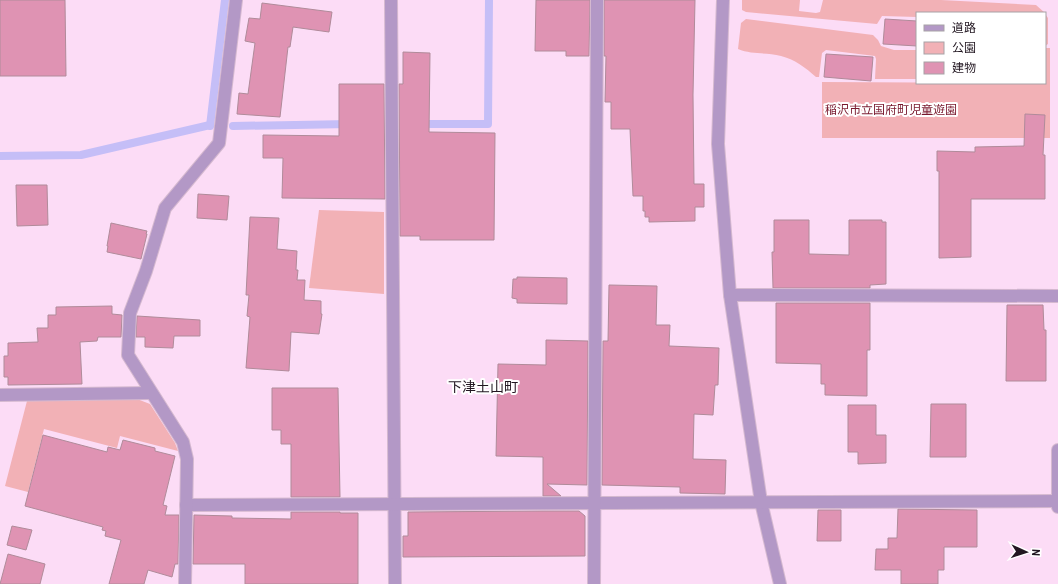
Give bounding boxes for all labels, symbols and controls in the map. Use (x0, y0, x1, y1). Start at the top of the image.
legend (916, 12, 1046, 84)
text: 道路 (952, 21, 976, 35)
text: 公園 (952, 41, 976, 55)
text: 建物 (952, 61, 976, 75)
park label: 稲沢市立国府町児童遊園 (825, 103, 957, 117)
district label: 下津土山町 (448, 379, 518, 395)
north arrow (1006, 532, 1046, 572)
text: N (1029, 549, 1042, 556)

